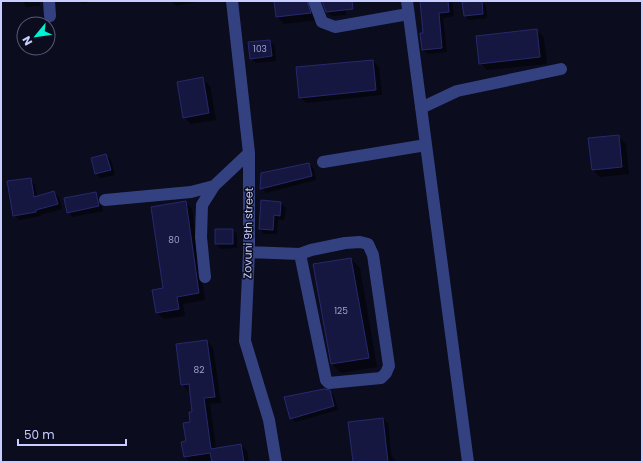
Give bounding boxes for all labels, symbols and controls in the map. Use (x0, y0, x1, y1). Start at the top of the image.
north arrow (16, 16, 56, 56)
text: N (18, 33, 36, 48)
house number: 103 (253, 43, 267, 55)
street label: Zovuni 9th street (239, 187, 257, 279)
house number: 80 (168, 234, 180, 246)
house number: 125 (334, 305, 348, 317)
house number: 82 (194, 364, 204, 376)
scale bar (18, 421, 126, 447)
text: 50 m (24, 426, 55, 443)

